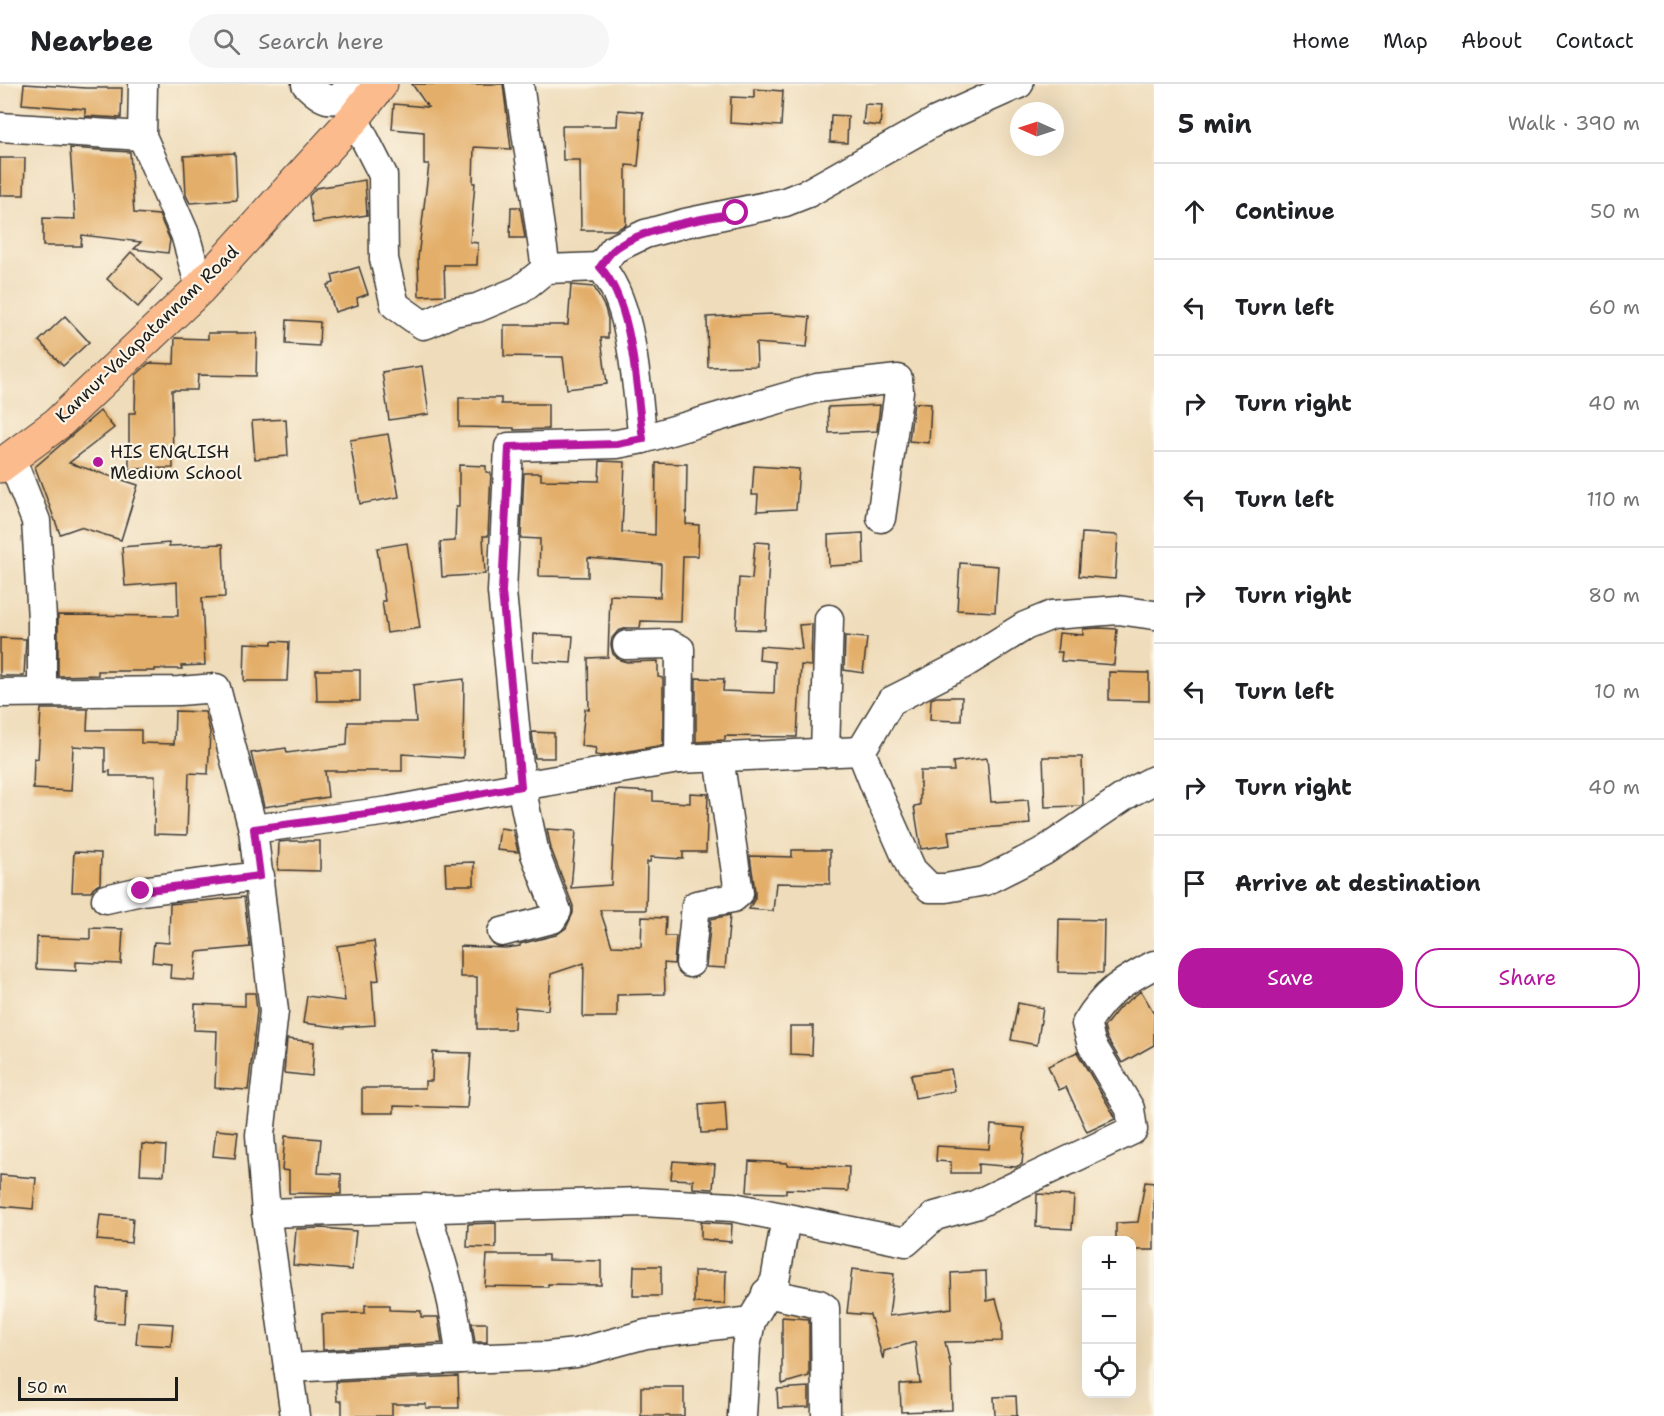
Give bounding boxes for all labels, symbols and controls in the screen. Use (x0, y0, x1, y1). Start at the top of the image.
search box (189, 14, 609, 68)
text: Nearbee (30, 22, 153, 60)
icon: search (210, 25, 243, 58)
text: Search here (258, 27, 384, 56)
text: Home (1292, 27, 1350, 55)
text: Map (1383, 27, 1428, 55)
text: About (1461, 27, 1522, 55)
text: Contact (1555, 27, 1634, 55)
north arrow (1010, 102, 1064, 156)
text: 5 min (1178, 106, 1252, 141)
text: Walk · 390 m (1508, 110, 1640, 136)
icon: ahead (1178, 195, 1211, 228)
text: Continue (1235, 197, 1335, 226)
text: 50 m (1590, 198, 1640, 224)
route start (722, 199, 748, 225)
street label: Kannur-Valapatannam Road (50, 240, 244, 428)
icon: left (1178, 291, 1211, 324)
text: Turn left (1235, 293, 1334, 322)
text: 60 m (1588, 294, 1640, 320)
icon: right (1178, 387, 1211, 420)
text: Turn right (1235, 389, 1352, 418)
text: 40 m (1588, 390, 1640, 416)
place label: HIS ENGLISH Medium School (110, 440, 243, 485)
marker: HIS ENGLISH Medium School (91, 455, 105, 469)
icon: left (1178, 483, 1211, 516)
text: Turn left (1235, 485, 1334, 514)
text: 110 m (1586, 486, 1640, 512)
icon: right (1178, 579, 1211, 612)
text: Turn right (1235, 581, 1352, 610)
text: 80 m (1588, 582, 1640, 608)
icon: left (1178, 675, 1211, 708)
text: Turn left (1235, 677, 1334, 706)
text: 10 m (1594, 678, 1640, 704)
icon: right (1178, 771, 1211, 804)
text: Turn right (1235, 773, 1352, 802)
text: 40 m (1588, 774, 1640, 800)
icon: arrive (1178, 867, 1211, 900)
text: Arrive at destination (1235, 869, 1481, 898)
route end (127, 877, 153, 903)
button: Save (1178, 948, 1403, 1008)
button: Share (1415, 948, 1640, 1008)
map controls (1082, 1236, 1136, 1398)
button: + (1082, 1236, 1136, 1290)
button: − (1082, 1290, 1136, 1344)
button: locate (1082, 1344, 1136, 1398)
scale bar (18, 1374, 178, 1402)
text: 50 m (27, 1377, 67, 1398)

